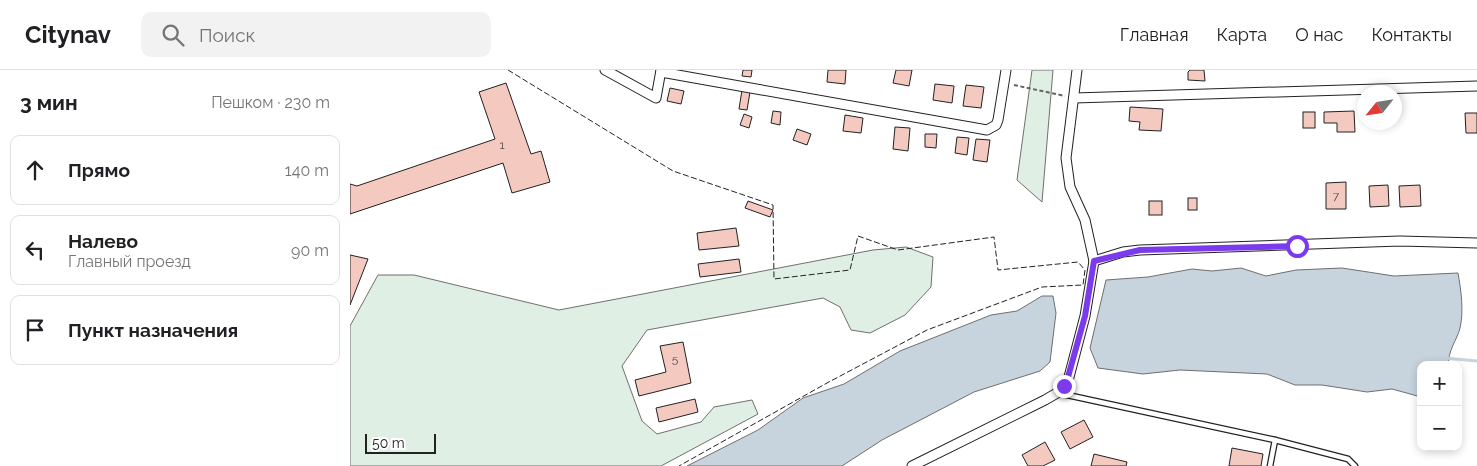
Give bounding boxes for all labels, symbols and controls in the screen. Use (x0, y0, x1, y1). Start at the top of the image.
search box (141, 12, 491, 57)
text: Citynav (25, 20, 111, 49)
icon: search (159, 21, 187, 49)
text: Поиск (199, 24, 255, 46)
text: Главная (1120, 24, 1188, 45)
text: Карта (1216, 24, 1267, 45)
text: О нас (1295, 24, 1343, 45)
text: Контакты (1371, 24, 1452, 45)
north arrow (1357, 85, 1402, 130)
text: 3 мин (20, 90, 78, 115)
text: Пешком · 230 m (211, 93, 330, 112)
house number: 1 (499, 138, 505, 152)
icon: ahead (21, 156, 49, 184)
text: Прямо (68, 159, 130, 181)
text: 140 m (285, 161, 329, 180)
house number: 7 (1333, 189, 1340, 203)
text: Налево (68, 230, 138, 252)
route start (1286, 235, 1309, 258)
icon: left (21, 236, 49, 264)
text: 90 m (291, 241, 329, 260)
text: Главный проезд (68, 252, 191, 271)
icon: arrive (21, 316, 49, 344)
text: Пункт назначения (68, 319, 238, 341)
house number: 5 (672, 352, 679, 366)
map controls (1417, 361, 1462, 451)
button: + (1417, 361, 1462, 406)
route end (1053, 375, 1076, 398)
button: − (1417, 406, 1462, 451)
scale bar (365, 431, 436, 454)
text: 50 m (372, 435, 405, 451)

